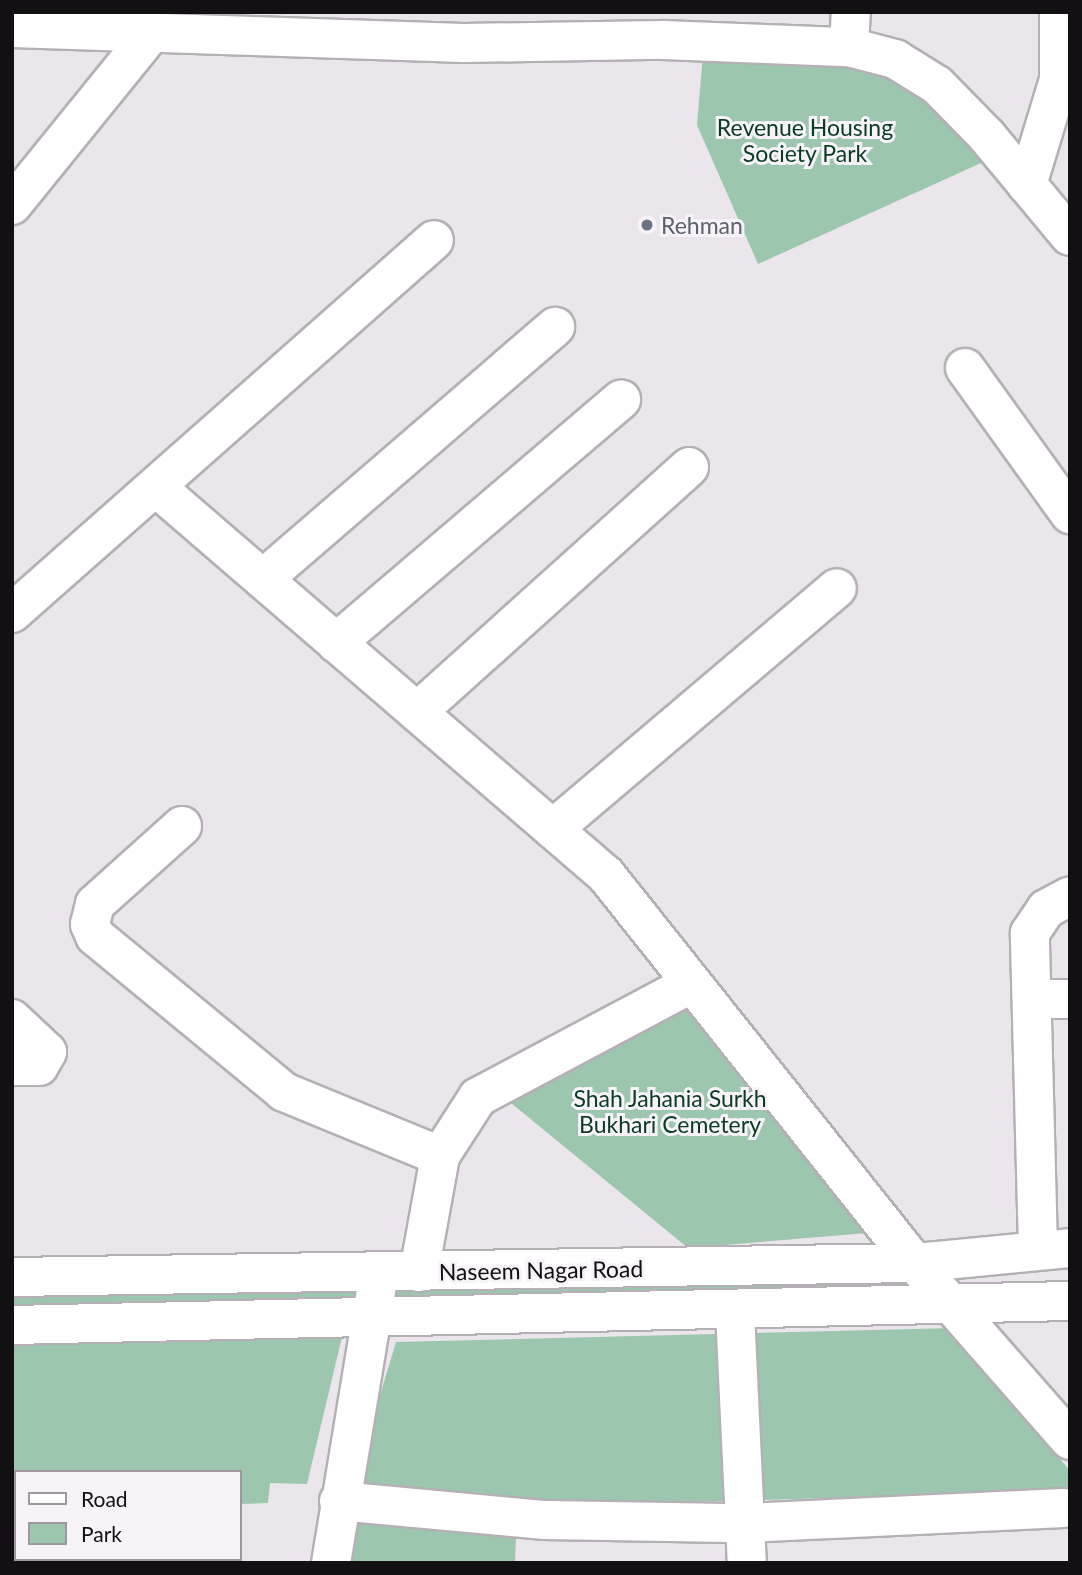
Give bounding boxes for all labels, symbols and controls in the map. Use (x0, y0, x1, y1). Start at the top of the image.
park label: Revenue Housing Society Park (717, 113, 893, 167)
place label: Rehman (661, 211, 743, 239)
marker: Rehman (639, 217, 655, 233)
park label: Shah Jahania Surkh Bukhari Cemetery (573, 1084, 767, 1138)
street label: Naseem Nagar Road (438, 1254, 644, 1286)
legend (14, 1470, 242, 1561)
text: Road (81, 1486, 128, 1511)
text: Park (81, 1521, 122, 1546)

